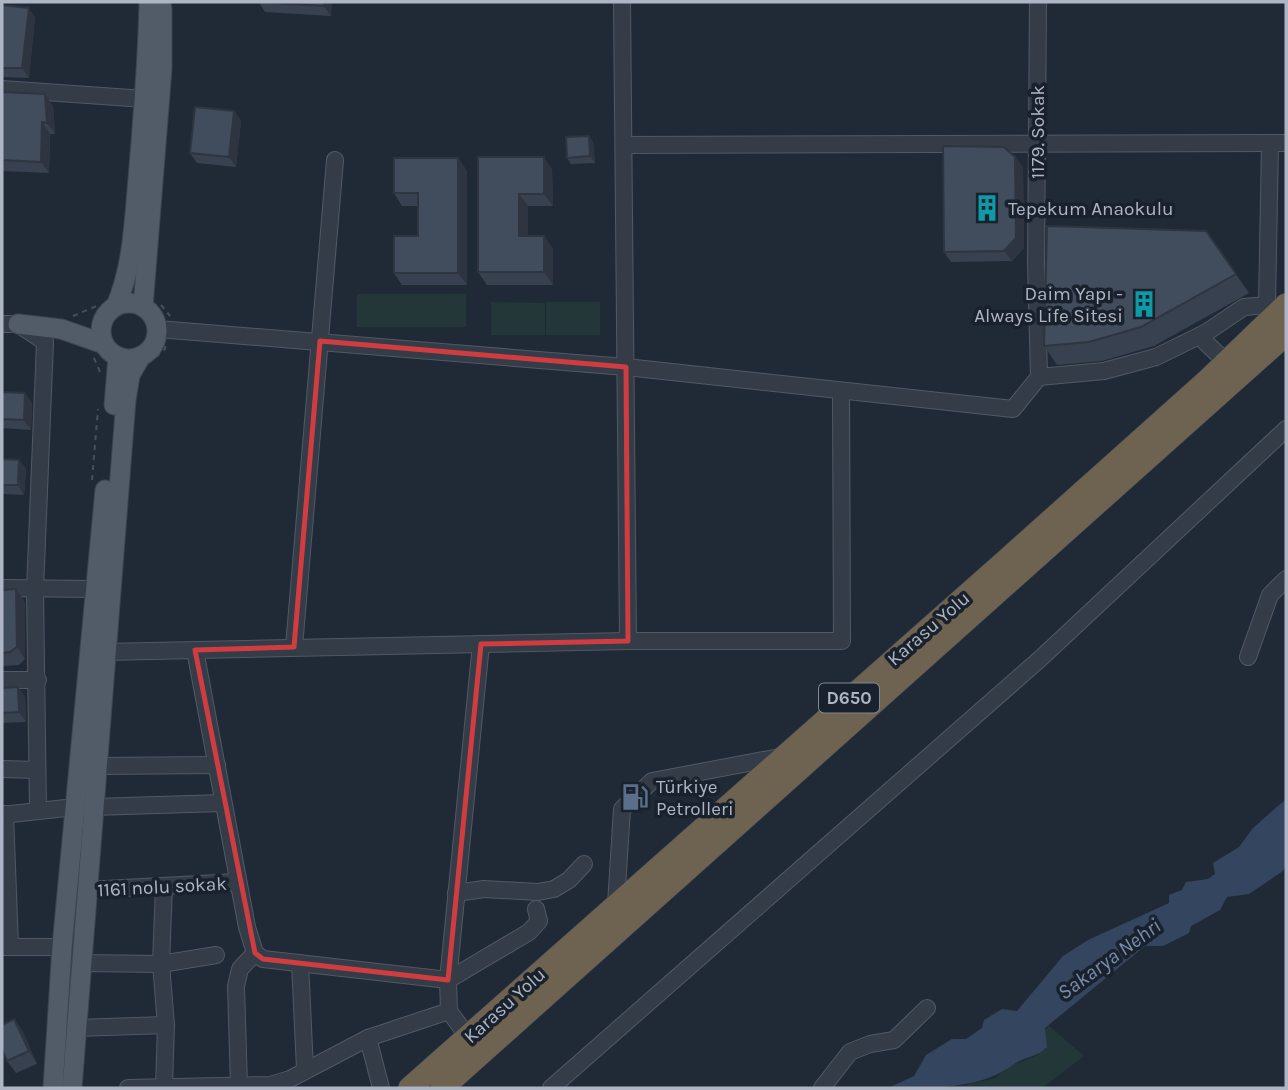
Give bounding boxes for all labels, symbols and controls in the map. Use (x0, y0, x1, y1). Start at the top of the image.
street label: 1179. Sokak (1027, 85, 1049, 179)
building icon: Tepekum Anaokulu (972, 193, 1002, 223)
place label: Tepekum Anaokulu (1008, 198, 1173, 220)
place label: Daim Yapı - Always Life Sitesi (974, 283, 1123, 327)
building icon: Daim Yapı - Always Life Sitesi (1129, 289, 1159, 319)
street label: Karasu Yolu (883, 587, 974, 670)
road number: D650 (819, 684, 879, 712)
place label: Türkiye Petrolleri (656, 776, 734, 820)
fuel station icon: Türkiye Petrolleri (620, 782, 650, 812)
street label: 1161 nolu sokak (97, 873, 228, 901)
water label: Sakarya Nehri (1053, 913, 1166, 1004)
street label: Karasu Yolu (460, 964, 550, 1048)

